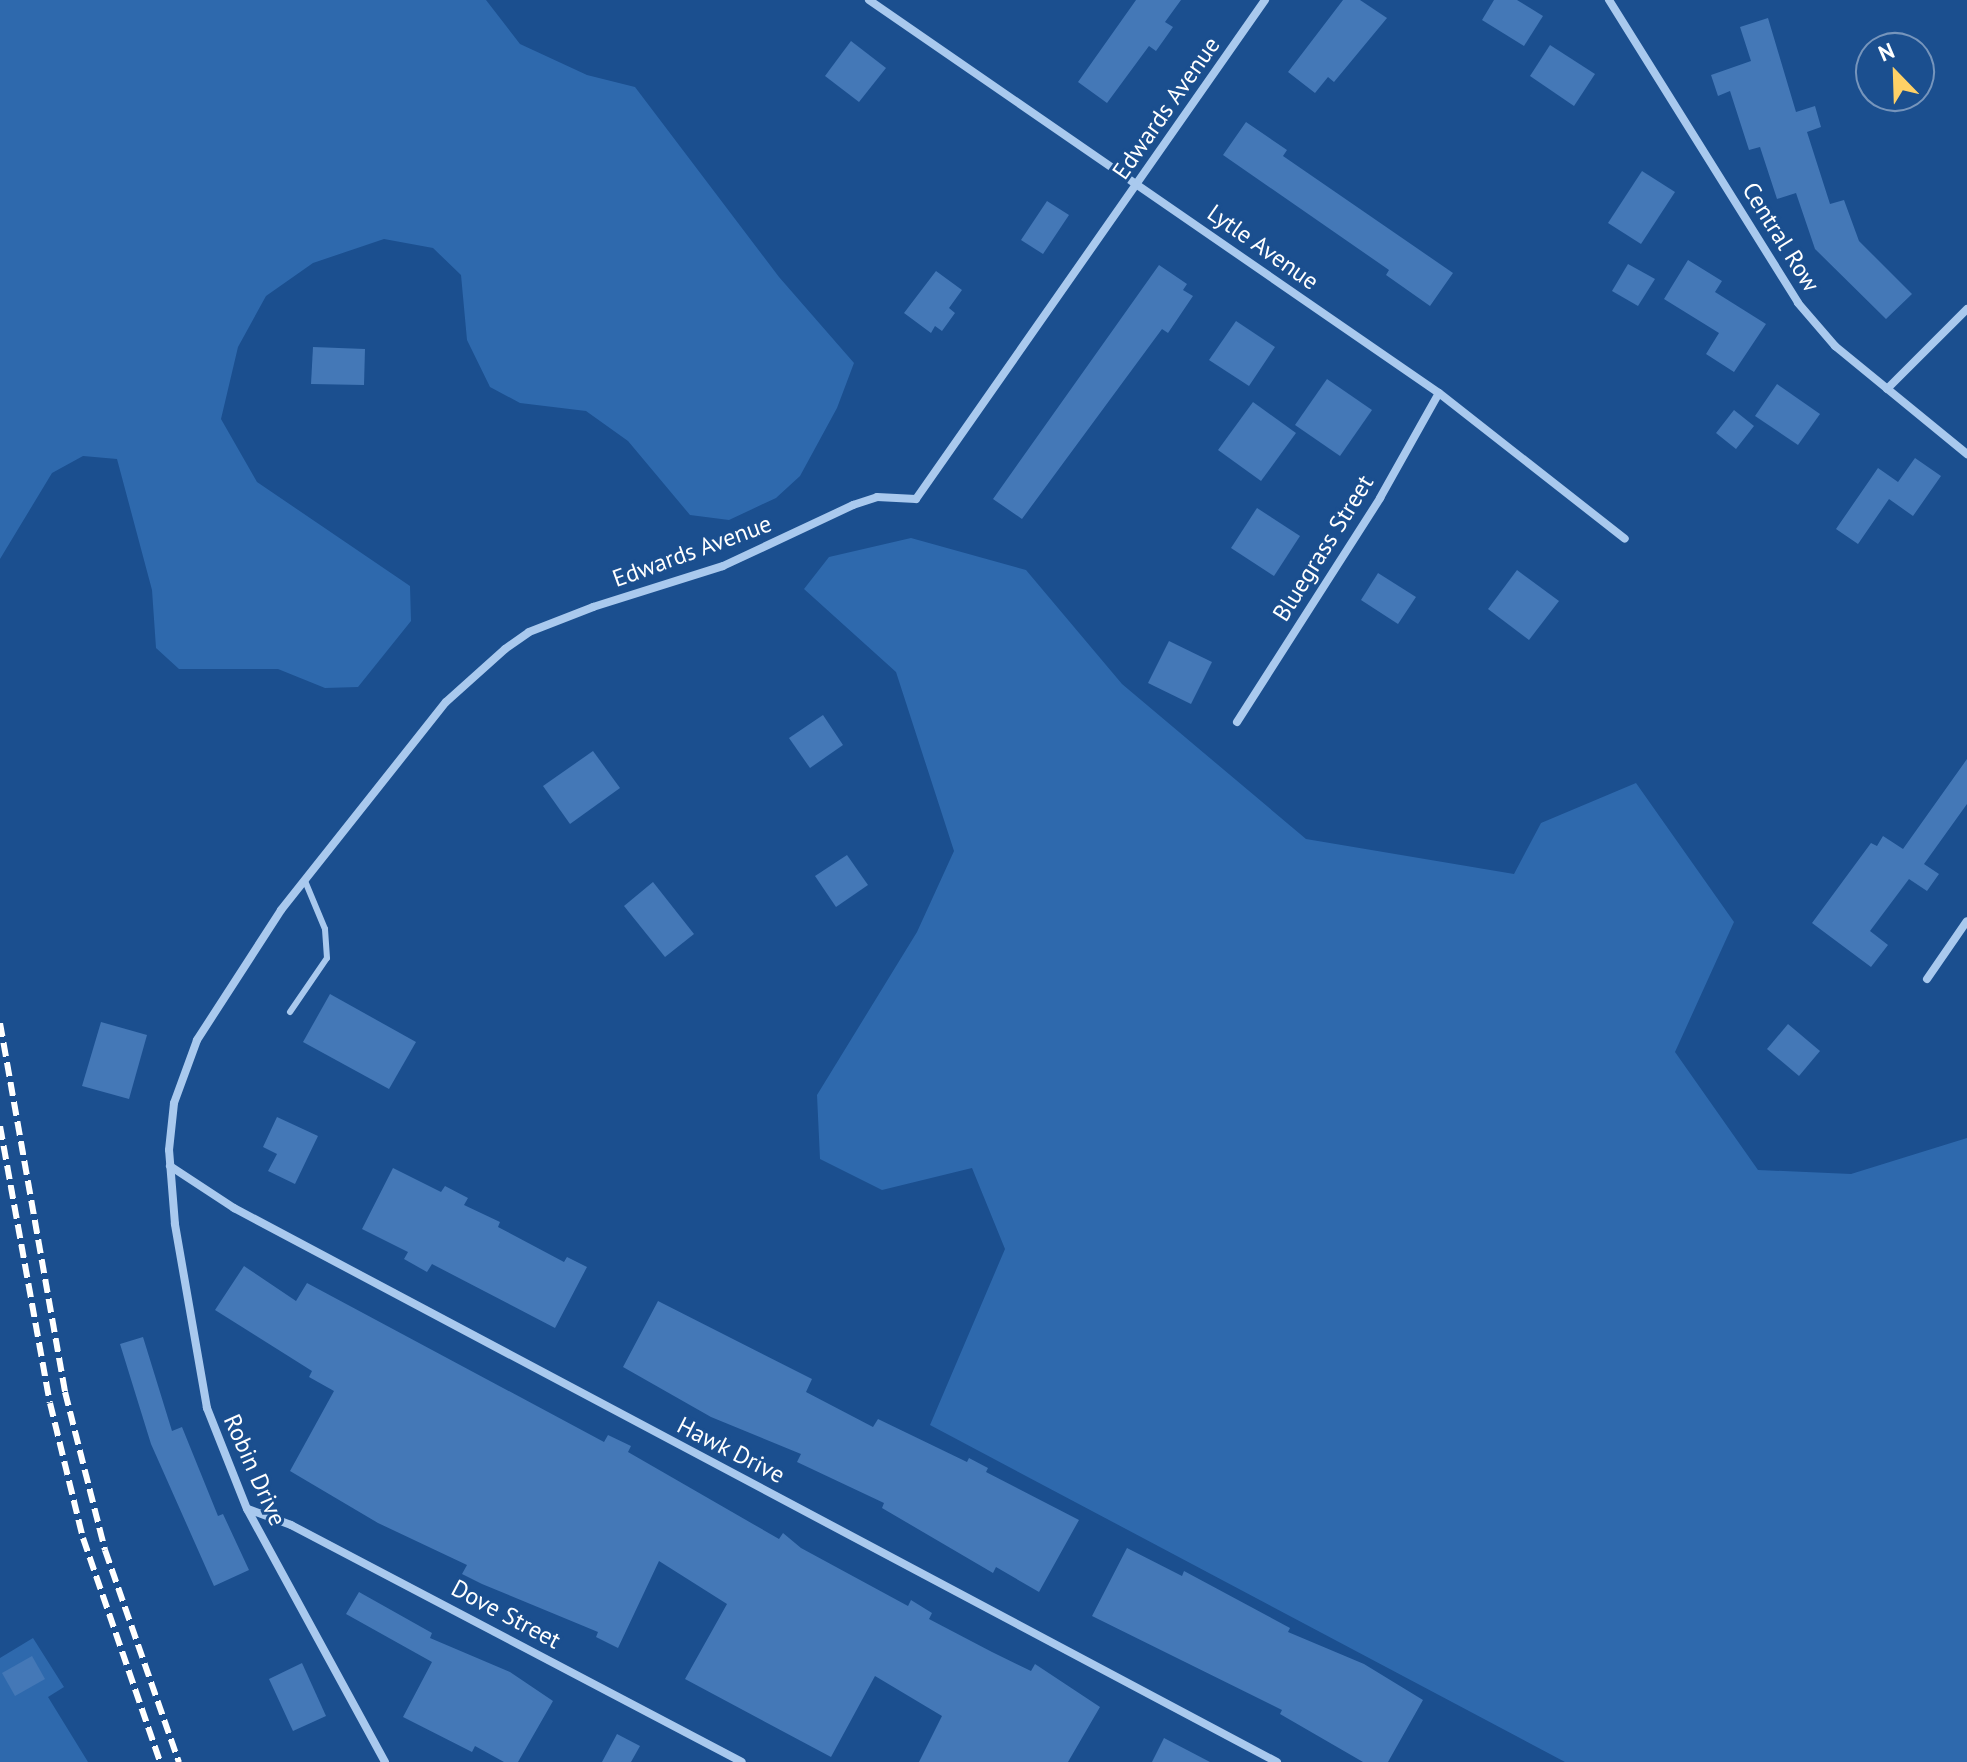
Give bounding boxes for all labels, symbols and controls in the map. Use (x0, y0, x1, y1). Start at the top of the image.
street label: Edwards Avenue (1106, 31, 1226, 185)
north arrow (1855, 32, 1935, 112)
text: N (1874, 36, 1899, 67)
street label: Central Row (1736, 177, 1826, 297)
street label: Lytle Avenue (1202, 198, 1324, 296)
street label: Bluegrass Street (1267, 470, 1379, 626)
street label: Edwards Avenue (608, 509, 776, 593)
street label: Robin Drive (218, 1410, 292, 1530)
street label: Hawk Drive (672, 1411, 790, 1489)
street label: Dove Street (446, 1573, 566, 1655)

